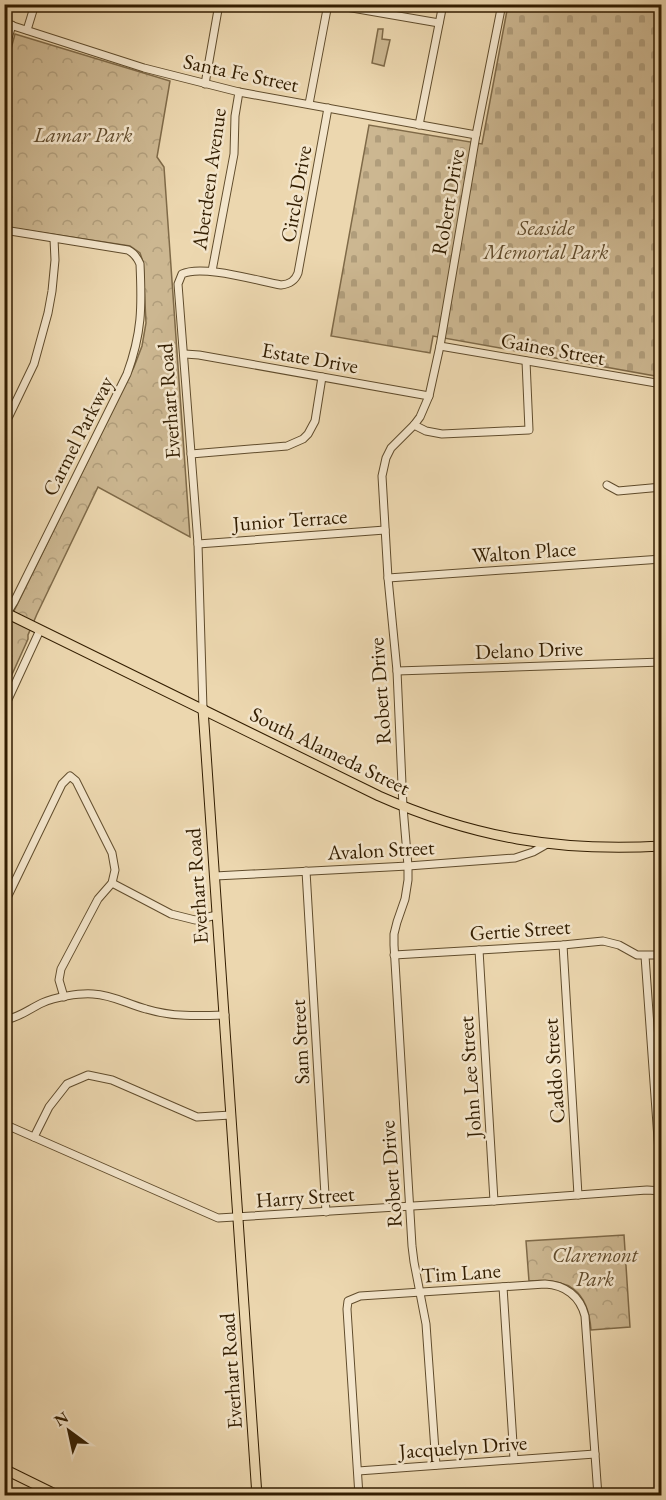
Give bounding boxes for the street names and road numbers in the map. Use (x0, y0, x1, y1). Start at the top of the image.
street label: Santa Fe Street (181, 47, 302, 98)
street label: Aberdeen Avenue (185, 106, 232, 253)
street label: Circle Drive (274, 143, 317, 244)
street label: Robert Drive (425, 147, 470, 257)
street label: Gaines Street (499, 326, 608, 371)
street label: Estate Drive (260, 336, 360, 379)
street label: Everhart Road (151, 342, 186, 460)
street label: Carmel Parkway (36, 370, 120, 500)
street label: Junior Terrace (230, 502, 348, 537)
street label: Walton Place (471, 534, 577, 569)
street label: Delano Drive (475, 634, 583, 665)
street label: Robert Drive (362, 637, 397, 745)
street label: South Alameda Street (246, 700, 415, 801)
street label: Everhart Road (179, 827, 214, 945)
street label: Avalon Street (326, 833, 436, 866)
street label: Gertie Street (469, 912, 572, 946)
street label: Sam Street (284, 999, 315, 1085)
street label: John Lee Street (452, 1015, 487, 1141)
street label: Caddo Street (536, 1017, 571, 1124)
street label: Robert Drive (373, 1120, 408, 1228)
street label: Harry Street (255, 1180, 356, 1213)
street label: Tim Lane (420, 1256, 502, 1289)
street label: Everhart Road (213, 1312, 248, 1430)
street label: Jacquelyn Drive (396, 1429, 528, 1465)

